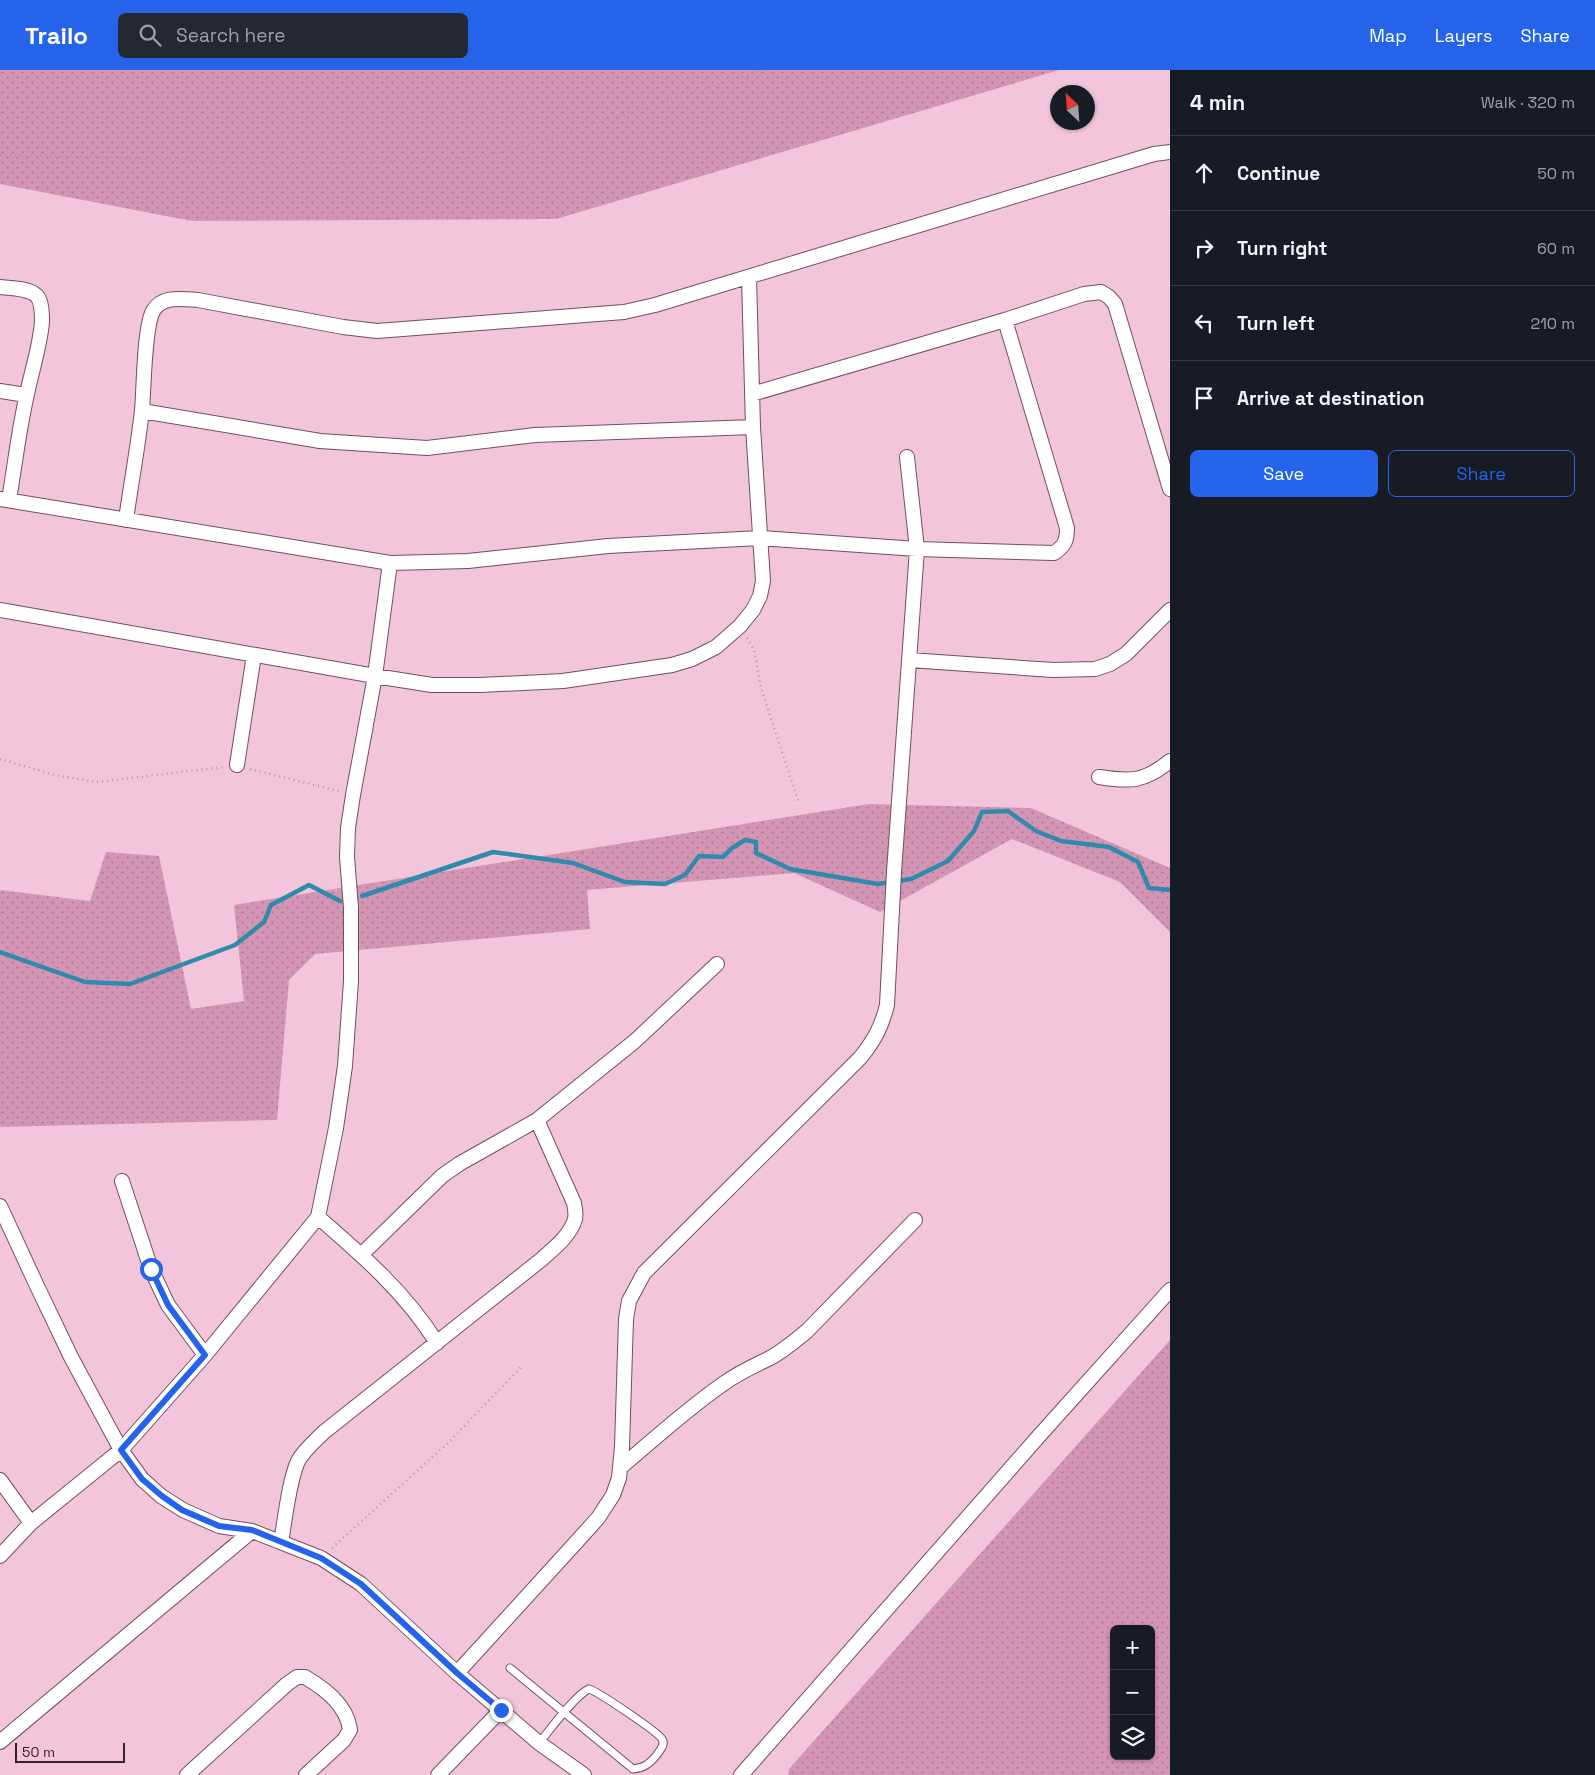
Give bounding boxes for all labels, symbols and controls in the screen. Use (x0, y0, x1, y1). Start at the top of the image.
search box (118, 13, 468, 58)
text: Trailo (25, 20, 88, 51)
icon: search (136, 21, 164, 49)
text: Search here (176, 23, 286, 48)
text: Map (1369, 24, 1407, 47)
text: Layers (1435, 24, 1492, 47)
text: Share (1520, 24, 1570, 47)
north arrow (1050, 85, 1095, 130)
text: 4 min (1190, 89, 1245, 116)
text: Walk · 320 m (1481, 92, 1575, 113)
icon: ahead (1190, 159, 1218, 187)
text: Continue (1237, 161, 1320, 186)
text: 50 m (1537, 163, 1575, 184)
icon: right (1190, 234, 1218, 262)
text: Turn right (1237, 236, 1327, 261)
text: 60 m (1537, 238, 1575, 259)
icon: left (1190, 309, 1218, 337)
text: Turn left (1237, 311, 1315, 336)
text: 210 m (1531, 313, 1575, 334)
icon: arrive (1190, 384, 1218, 412)
text: Arrive at destination (1237, 386, 1425, 411)
button: Save (1190, 450, 1378, 497)
button: Share (1388, 450, 1575, 497)
route start (140, 1258, 163, 1281)
map controls (1110, 1625, 1155, 1760)
button: + (1110, 1625, 1155, 1670)
button: − (1110, 1670, 1155, 1715)
route end (490, 1699, 513, 1722)
button: layers (1110, 1715, 1155, 1760)
scale bar (15, 1740, 125, 1763)
text: 50 m (22, 1743, 55, 1761)

